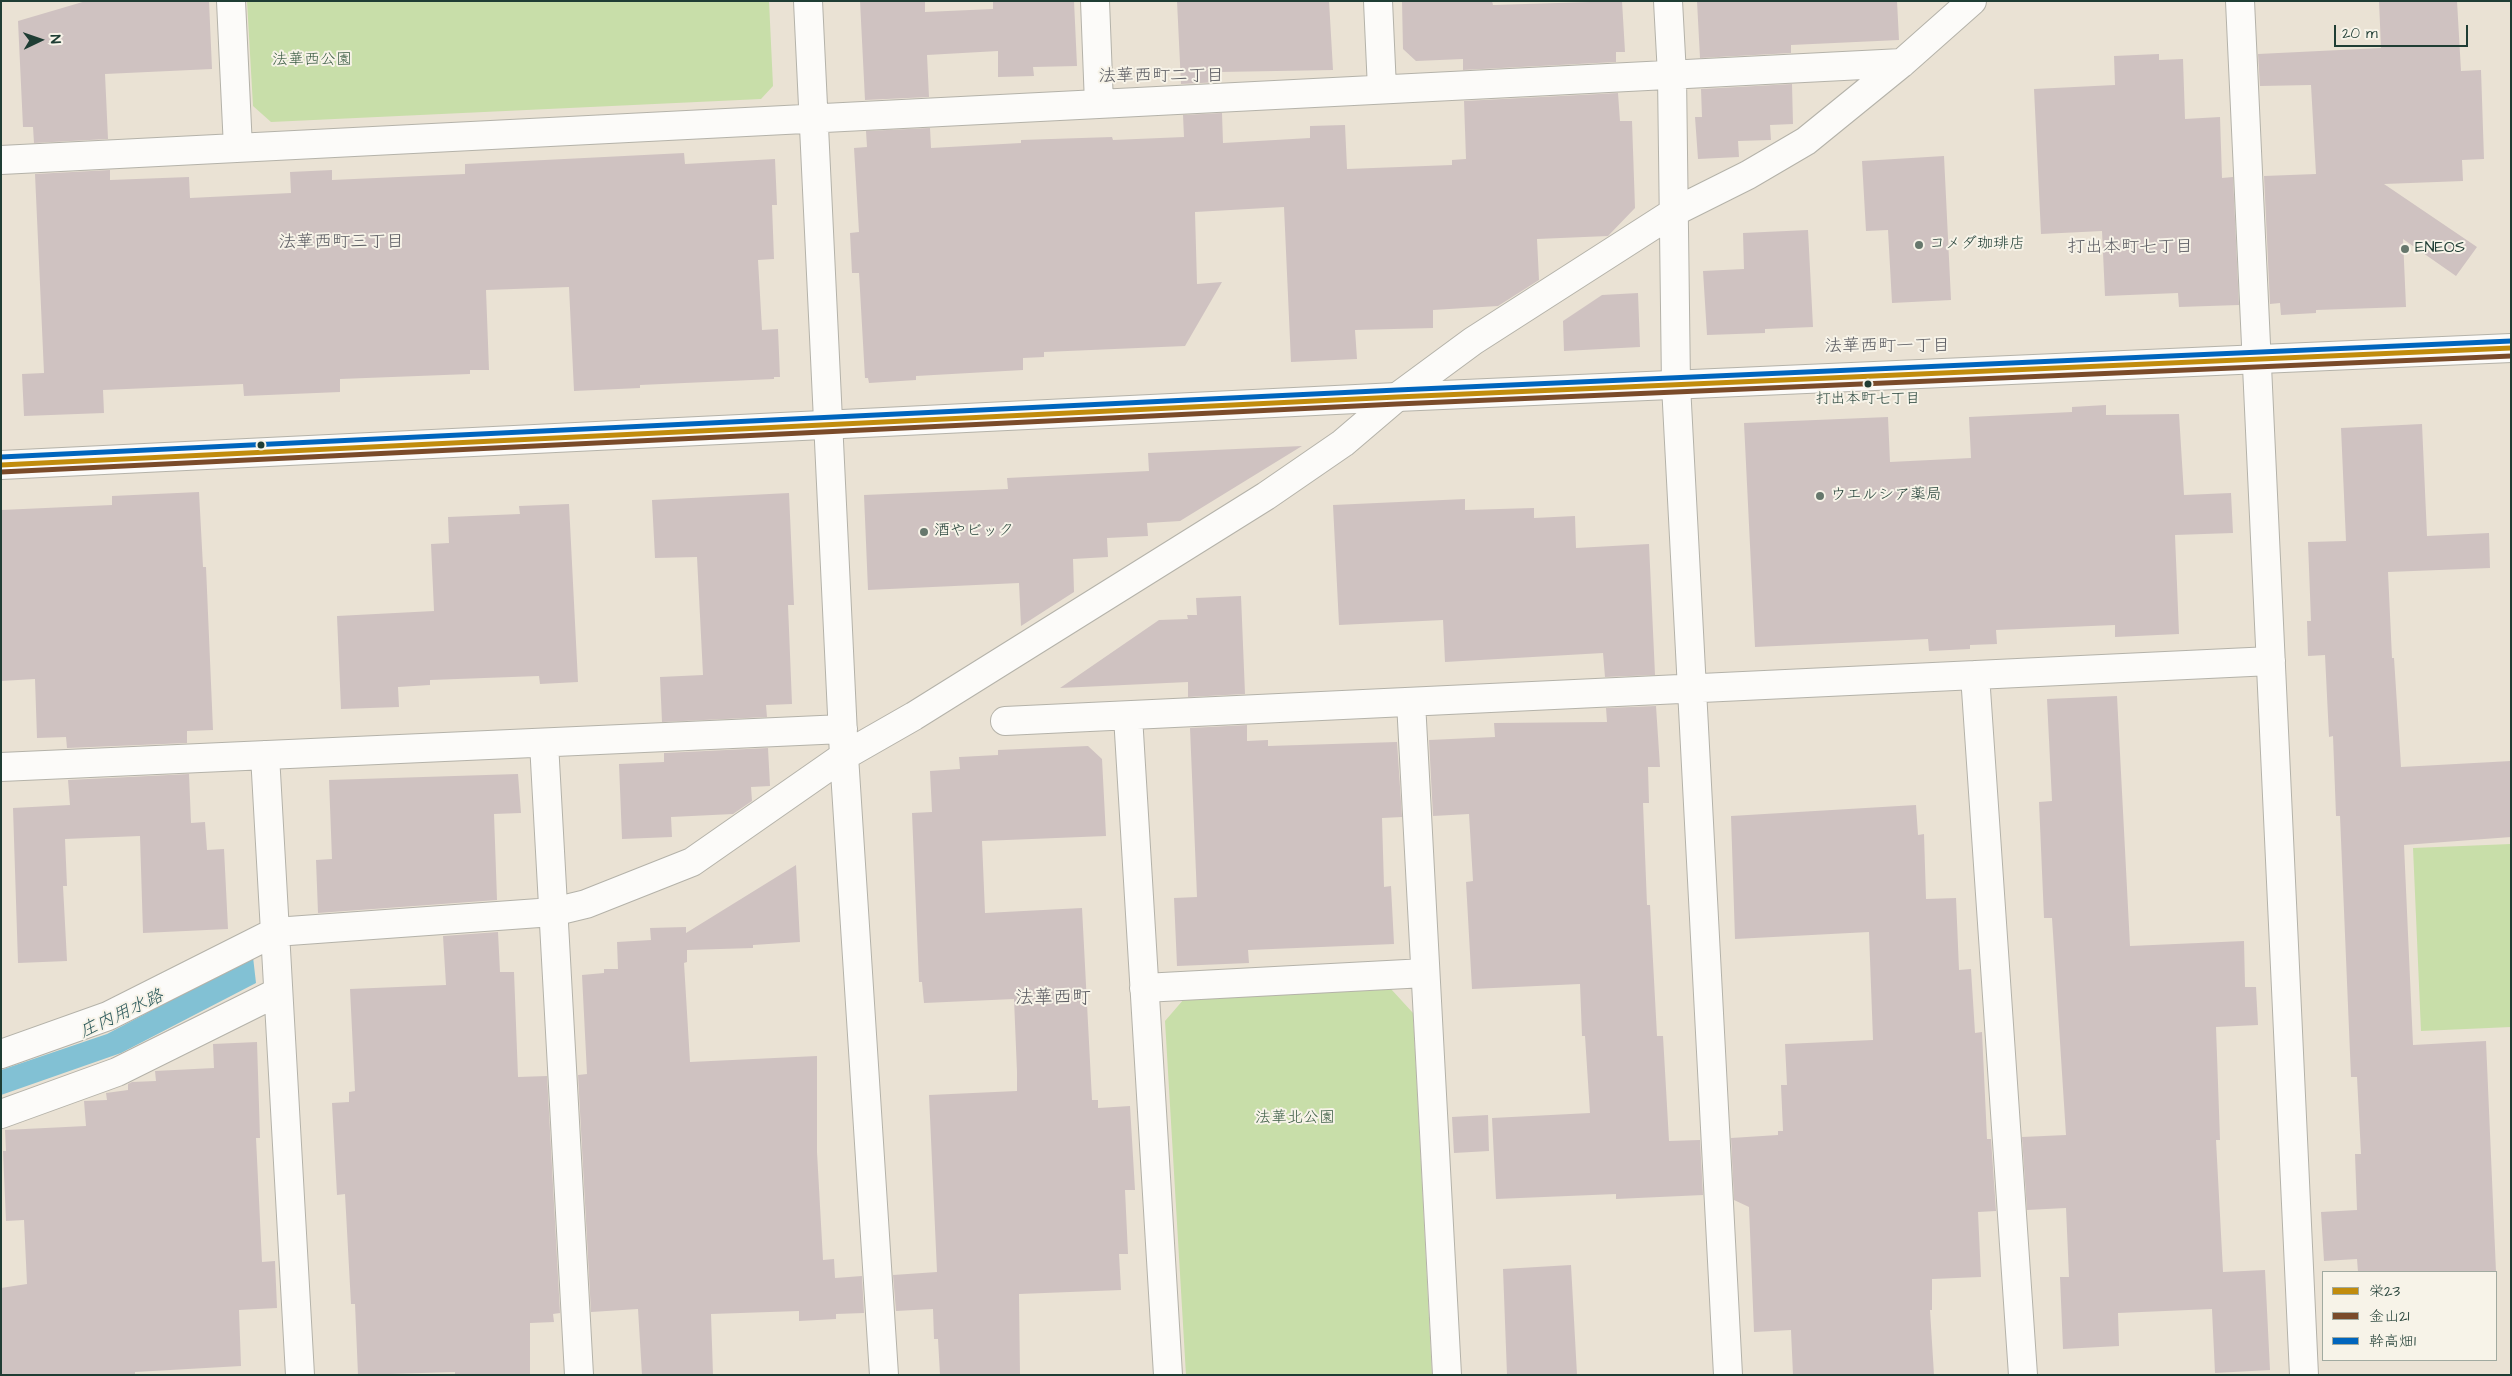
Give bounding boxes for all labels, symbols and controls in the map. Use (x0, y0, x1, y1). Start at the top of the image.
north arrow (15, 15, 65, 65)
scale bar (2337, 15, 2471, 47)
text: 20 m (2342, 23, 2378, 44)
text: N (45, 34, 65, 44)
park label: 法華西公園 (272, 51, 352, 71)
district label: 法華西町二丁目 (1098, 66, 1224, 88)
district label: 法華西町三丁目 (278, 232, 404, 254)
place label: コメダ珈琲店 (1929, 235, 2025, 255)
district label: 打出本町七丁目 (2067, 237, 2193, 259)
marker: コメダ珈琲店 (1913, 239, 1925, 251)
place label: ENEOS (2415, 239, 2465, 259)
marker: ENEOS (2399, 243, 2411, 255)
district label: 法華西町一丁目 (1824, 336, 1950, 358)
marker: 打出本町七丁目 (1863, 379, 1873, 389)
place label: 打出本町七丁目 (1816, 391, 1920, 409)
unlabelled marker (256, 440, 266, 450)
place label: ウエルシア薬局 (1830, 486, 1942, 506)
marker: ウエルシア薬局 (1814, 490, 1826, 502)
place label: 酒やビック (934, 522, 1014, 542)
marker: 酒やビック (918, 526, 930, 538)
water label: 庄内用水路 (77, 986, 167, 1044)
district label: 法華西町 (1015, 988, 1091, 1010)
park label: 法華北公園 (1255, 1109, 1335, 1129)
legend (2322, 1271, 2497, 1361)
text: 栄23 (2369, 1281, 2400, 1302)
text: 金山21 (2369, 1306, 2410, 1327)
text: 幹高畑1 (2369, 1331, 2416, 1352)

